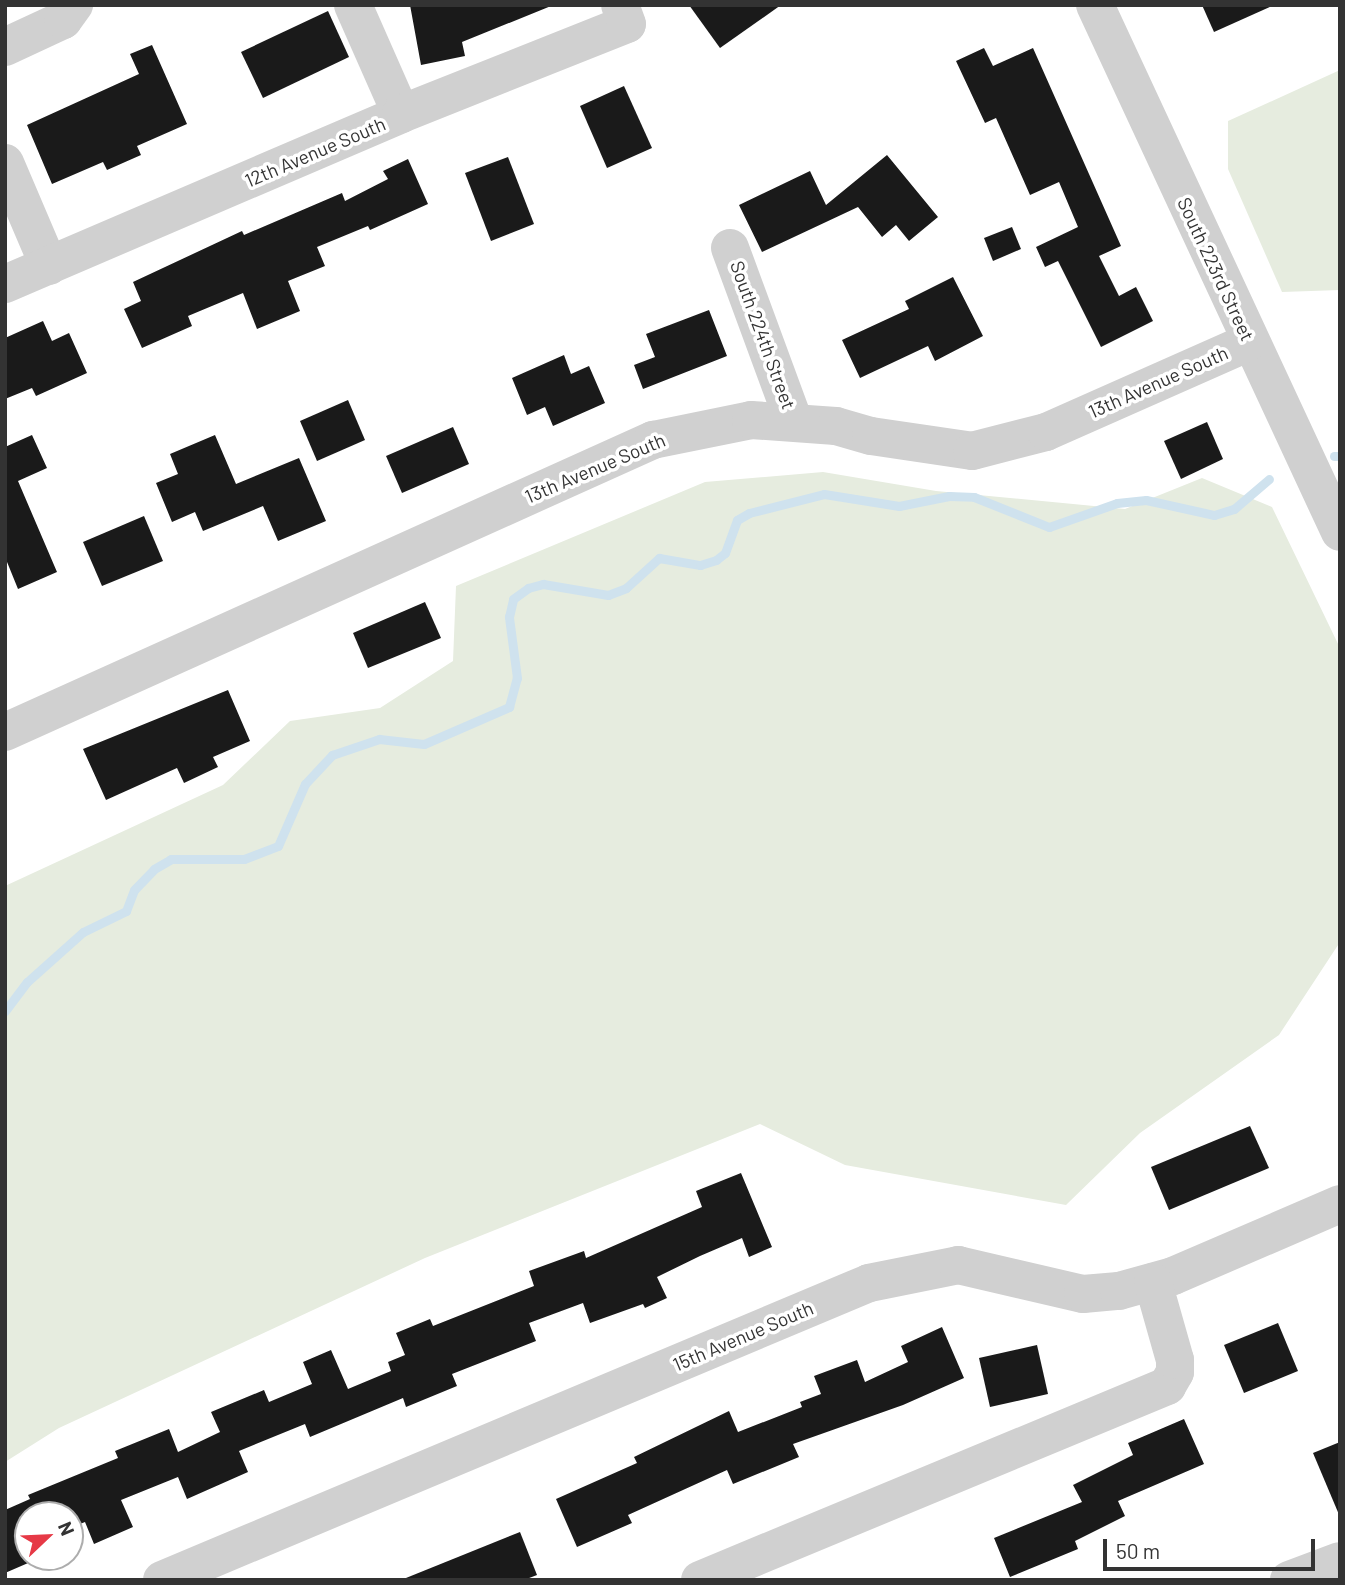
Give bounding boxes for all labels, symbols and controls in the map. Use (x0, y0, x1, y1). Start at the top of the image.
street label: 12th Avenue South (241, 112, 389, 192)
street label: South 223rd Street (1173, 194, 1259, 344)
street label: South 224th Street (726, 258, 800, 412)
street label: 13th Avenue South (1085, 341, 1231, 423)
street label: 13th Avenue South (521, 428, 669, 508)
street label: 15th Avenue South (669, 1296, 817, 1376)
north arrow (14, 1501, 84, 1571)
text: N (54, 1518, 80, 1539)
scale bar (1107, 1526, 1319, 1570)
text: 50 m (1116, 1538, 1160, 1563)

